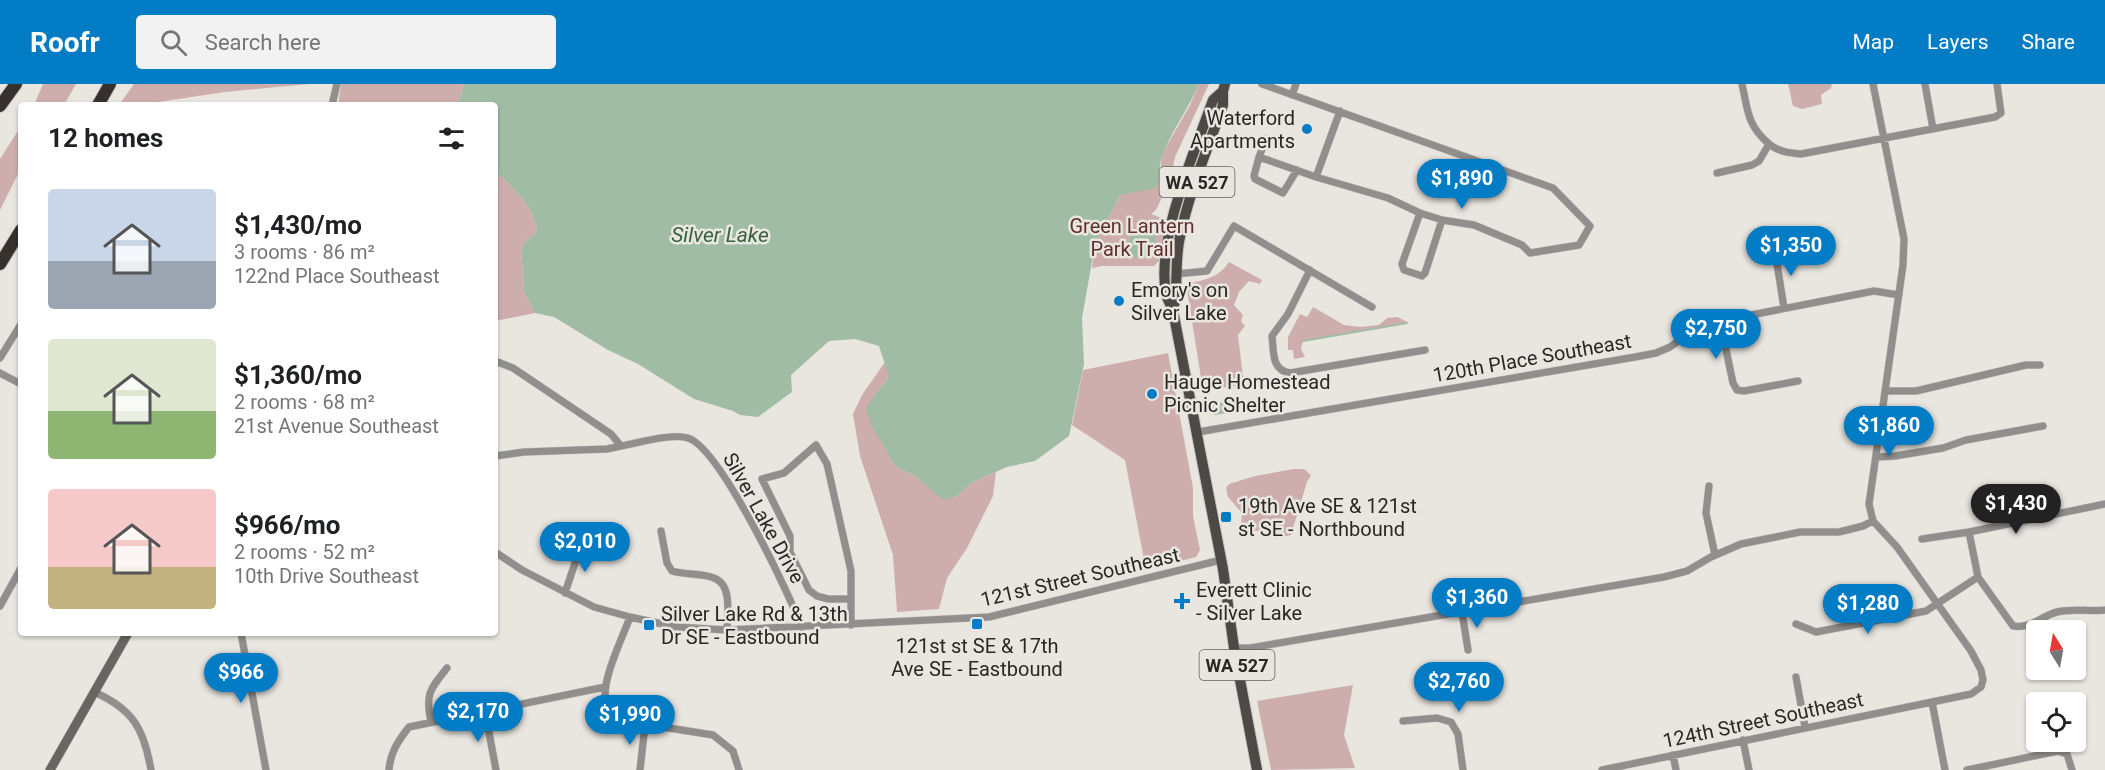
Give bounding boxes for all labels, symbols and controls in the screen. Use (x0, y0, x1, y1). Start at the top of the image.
search box (136, 15, 556, 69)
text: Roofr (30, 26, 100, 59)
icon: search (157, 26, 190, 59)
text: Search here (205, 30, 321, 55)
text: Map (1852, 30, 1894, 54)
text: Layers (1927, 30, 1988, 54)
text: Share (2021, 30, 2075, 54)
place label: Waterford Apartments (1190, 106, 1295, 153)
icon: filters (435, 122, 468, 155)
marker: Waterford Apartments (1300, 122, 1314, 136)
text: 12 homes (48, 123, 163, 153)
pin: $1,890 (1413, 159, 1511, 210)
text: $1,890 (1431, 166, 1493, 190)
road number: WA 527 (1160, 167, 1234, 197)
text: $1,430/mo (234, 210, 362, 240)
icon: home (96, 213, 168, 285)
park label: Green Lantern Park Trail (1069, 214, 1195, 261)
water label: Silver Lake (671, 223, 769, 247)
pin: $1,350 (1742, 226, 1840, 277)
text: $1,350 (1760, 233, 1822, 257)
text: 3 rooms · 86 m² (234, 240, 375, 264)
text: 122nd Place Southeast (234, 264, 440, 288)
place label: Emory's on Silver Lake (1131, 278, 1228, 325)
marker: Emory's on Silver Lake (1112, 294, 1126, 308)
pin: $2,750 (1667, 309, 1765, 360)
text: $2,750 (1685, 316, 1747, 340)
street label: 120th Place Southeast (1431, 329, 1633, 387)
text: $1,360/mo (234, 360, 362, 390)
icon: home (96, 363, 168, 435)
place label: Hauge Homestead Picnic Shelter (1164, 370, 1330, 417)
marker: Hauge Homestead Picnic Shelter (1145, 387, 1159, 401)
text: 2 rooms · 68 m² (234, 390, 375, 414)
pin: $1,860 (1840, 406, 1938, 457)
text: $1,860 (1858, 413, 1920, 437)
text: 21st Avenue Southeast (234, 414, 439, 438)
street label: Silver Lake Drive (718, 449, 810, 587)
pin: $1,430 (1967, 484, 2065, 535)
text: $1,430 (1985, 491, 2047, 515)
place label: 19th Ave SE & 121st st SE - Northbound (1238, 494, 1417, 541)
text: $966/mo (234, 510, 341, 540)
marker: 19th Ave SE & 121st st SE - Northbound (1219, 510, 1233, 524)
icon: home (96, 513, 168, 585)
pin: $2,010 (536, 522, 634, 573)
text: $2,010 (554, 529, 616, 553)
text: 2 rooms · 52 m² (234, 540, 375, 564)
street label: 121st Street Southeast (978, 542, 1182, 612)
text: 10th Drive Southeast (234, 564, 419, 588)
place label: Everett Clinic - Silver Lake (1196, 578, 1312, 625)
pin: $1,360 (1428, 578, 1526, 629)
pin: $1,280 (1819, 584, 1917, 635)
text: $1,360 (1446, 585, 1508, 609)
text: $1,280 (1837, 591, 1899, 615)
marker: Everett Clinic - Silver Lake (1173, 592, 1191, 610)
place label: Silver Lake Rd & 13th Dr SE - Eastbound (661, 602, 848, 649)
marker: 121st st SE & 17th Ave SE - Eastbound (970, 617, 984, 631)
marker: Silver Lake Rd & 13th Dr SE - Eastbound (642, 618, 656, 632)
north arrow (2026, 620, 2086, 680)
map controls (2026, 620, 2086, 752)
place label: 121st st SE & 17th Ave SE - Eastbound (891, 634, 1063, 681)
road number: WA 527 (1200, 650, 1274, 680)
pin: $966 (205, 653, 277, 704)
text: $966 (218, 660, 264, 684)
pin: $2,760 (1410, 662, 1508, 713)
text: $2,760 (1428, 669, 1490, 693)
street label: 124th Street Southeast (1661, 687, 1865, 753)
pin: $2,170 (429, 692, 527, 743)
button: locate (2026, 692, 2086, 752)
pin: $1,990 (581, 695, 679, 746)
text: $2,170 (447, 699, 509, 723)
text: $1,990 (599, 702, 661, 726)

